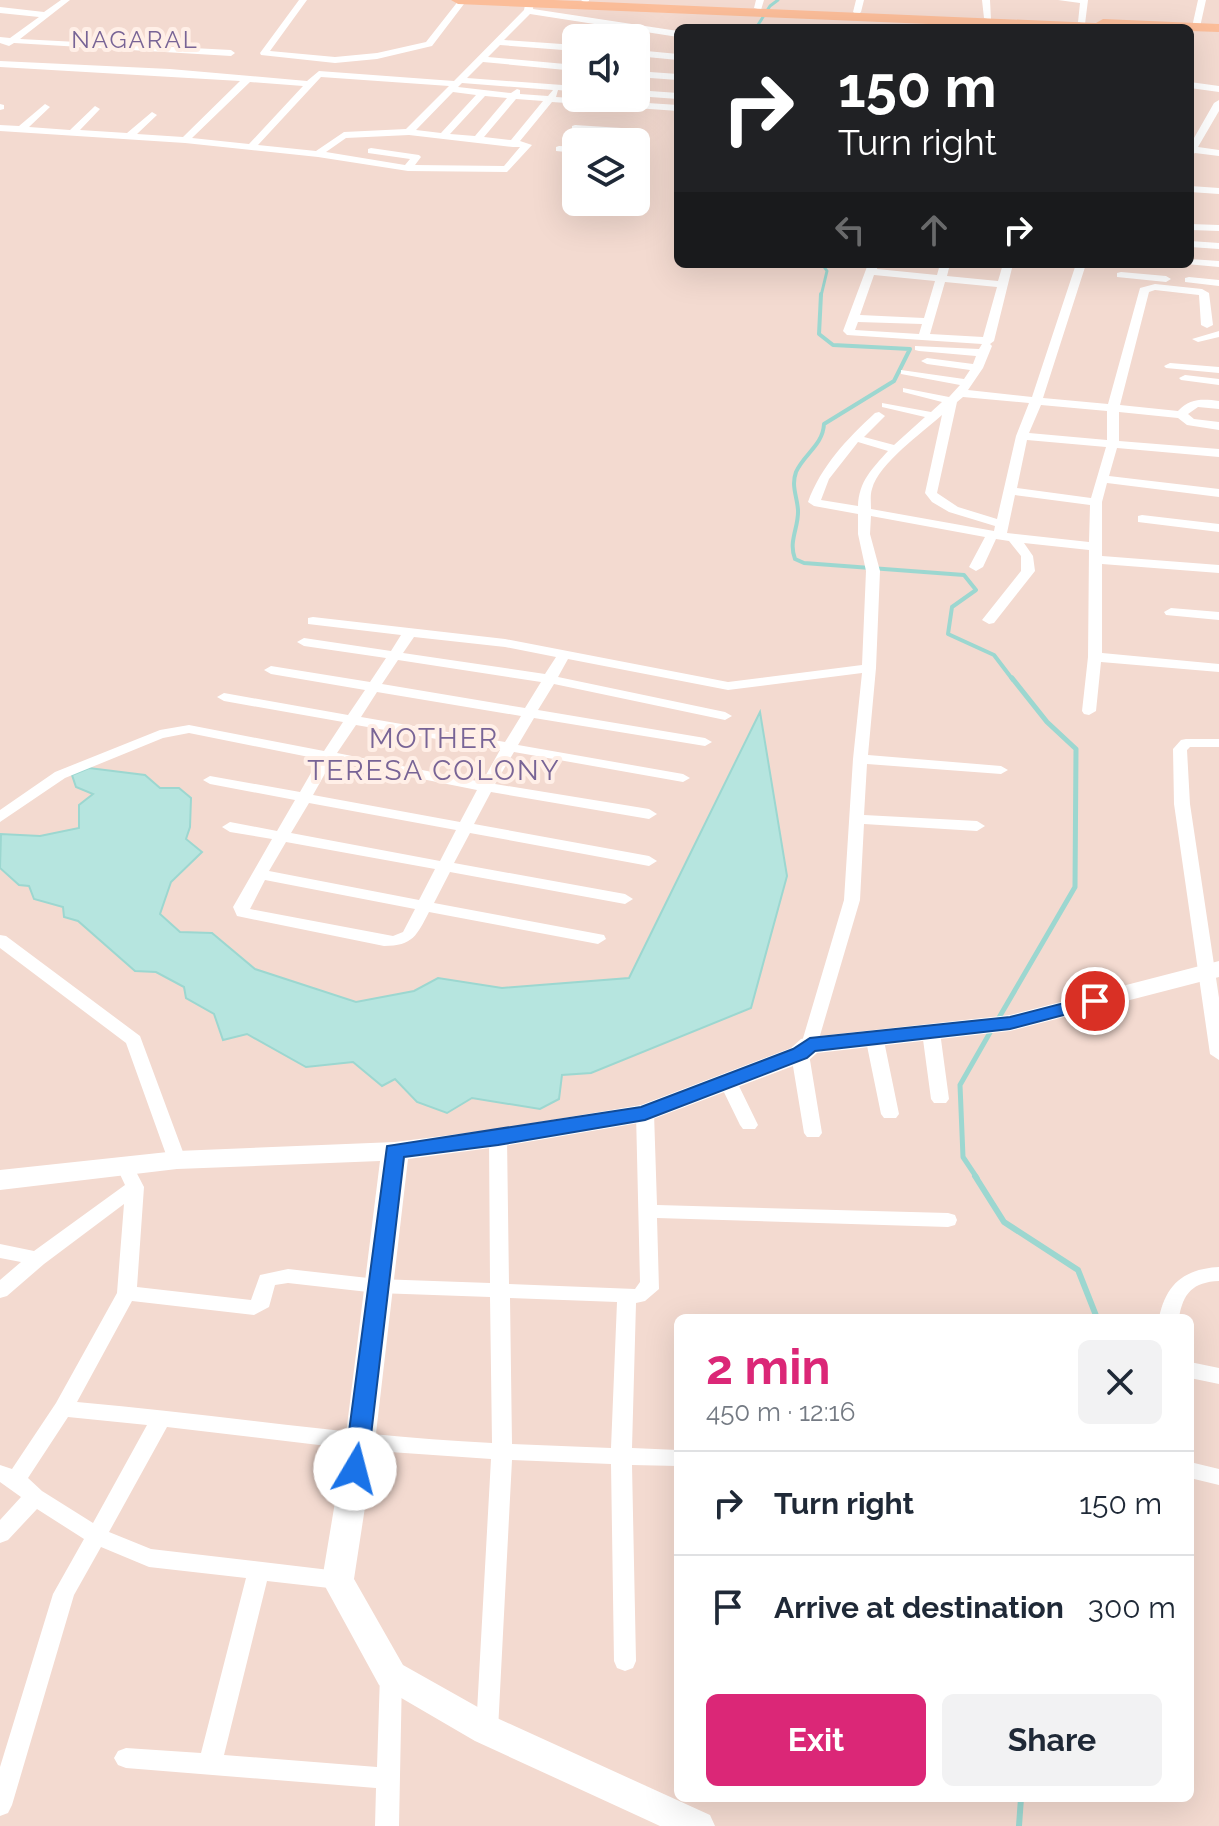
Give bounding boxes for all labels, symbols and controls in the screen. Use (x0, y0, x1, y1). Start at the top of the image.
map controls (562, 24, 650, 216)
button: sound (562, 24, 650, 112)
district label: NAGARAL (71, 25, 199, 54)
text: 150 m (838, 54, 997, 120)
icon: right (706, 56, 810, 160)
text: Turn right (838, 121, 997, 163)
button: layers (562, 128, 650, 216)
icon: left (828, 208, 872, 252)
icon: ahead (912, 208, 956, 252)
icon: right (996, 208, 1040, 252)
district label: MOTHER TERESA COLONY (307, 722, 561, 787)
pin (1061, 967, 1129, 1035)
icon: arrive (1073, 979, 1117, 1023)
text: 2 min (706, 1339, 831, 1395)
button: close (1078, 1340, 1162, 1424)
text: 450 m · 12:16 (706, 1397, 855, 1427)
position arrow (313, 1427, 397, 1511)
icon: right (706, 1481, 750, 1525)
text: Turn right (774, 1486, 914, 1521)
text: 150 m (1079, 1486, 1162, 1521)
icon: arrive (706, 1585, 750, 1629)
text: Arrive at destination (774, 1590, 1064, 1625)
text: 300 m (1088, 1590, 1176, 1625)
button: Exit (706, 1694, 926, 1786)
button: Share (942, 1694, 1162, 1786)

